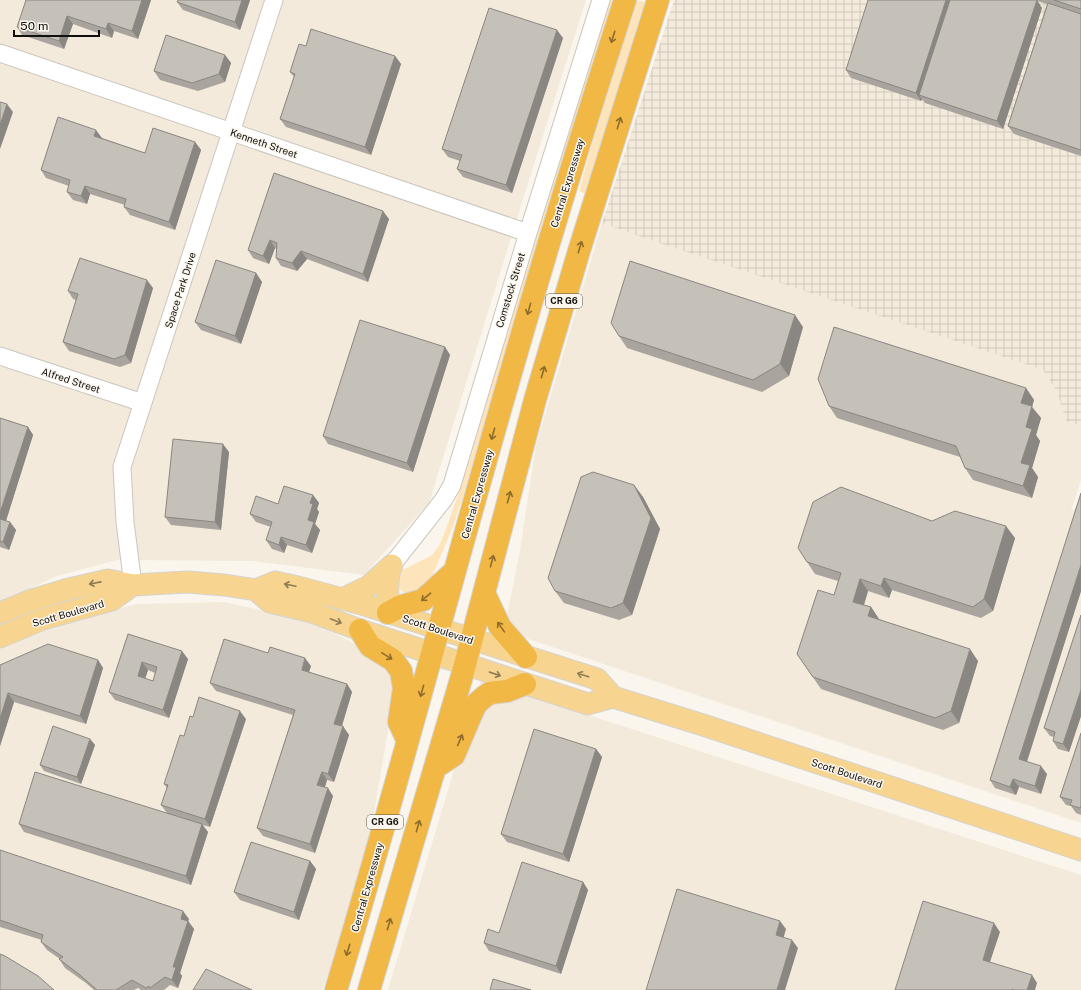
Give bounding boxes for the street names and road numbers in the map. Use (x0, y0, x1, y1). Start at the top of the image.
street label: Kenneth Street (229, 126, 299, 160)
street label: Central Expressway (548, 136, 586, 229)
street label: Space Park Drive (162, 250, 198, 330)
street label: Comstock Street (493, 251, 527, 329)
road number: CR G6 (546, 294, 582, 308)
street label: Alfred Street (40, 365, 102, 395)
street label: Central Expressway (459, 447, 496, 540)
street label: Scott Boulevard (31, 597, 105, 629)
street label: Scott Boulevard (401, 612, 475, 646)
street label: Scott Boulevard (810, 756, 884, 790)
road number: CR G6 (367, 815, 403, 829)
street label: Central Expressway (349, 840, 386, 933)

